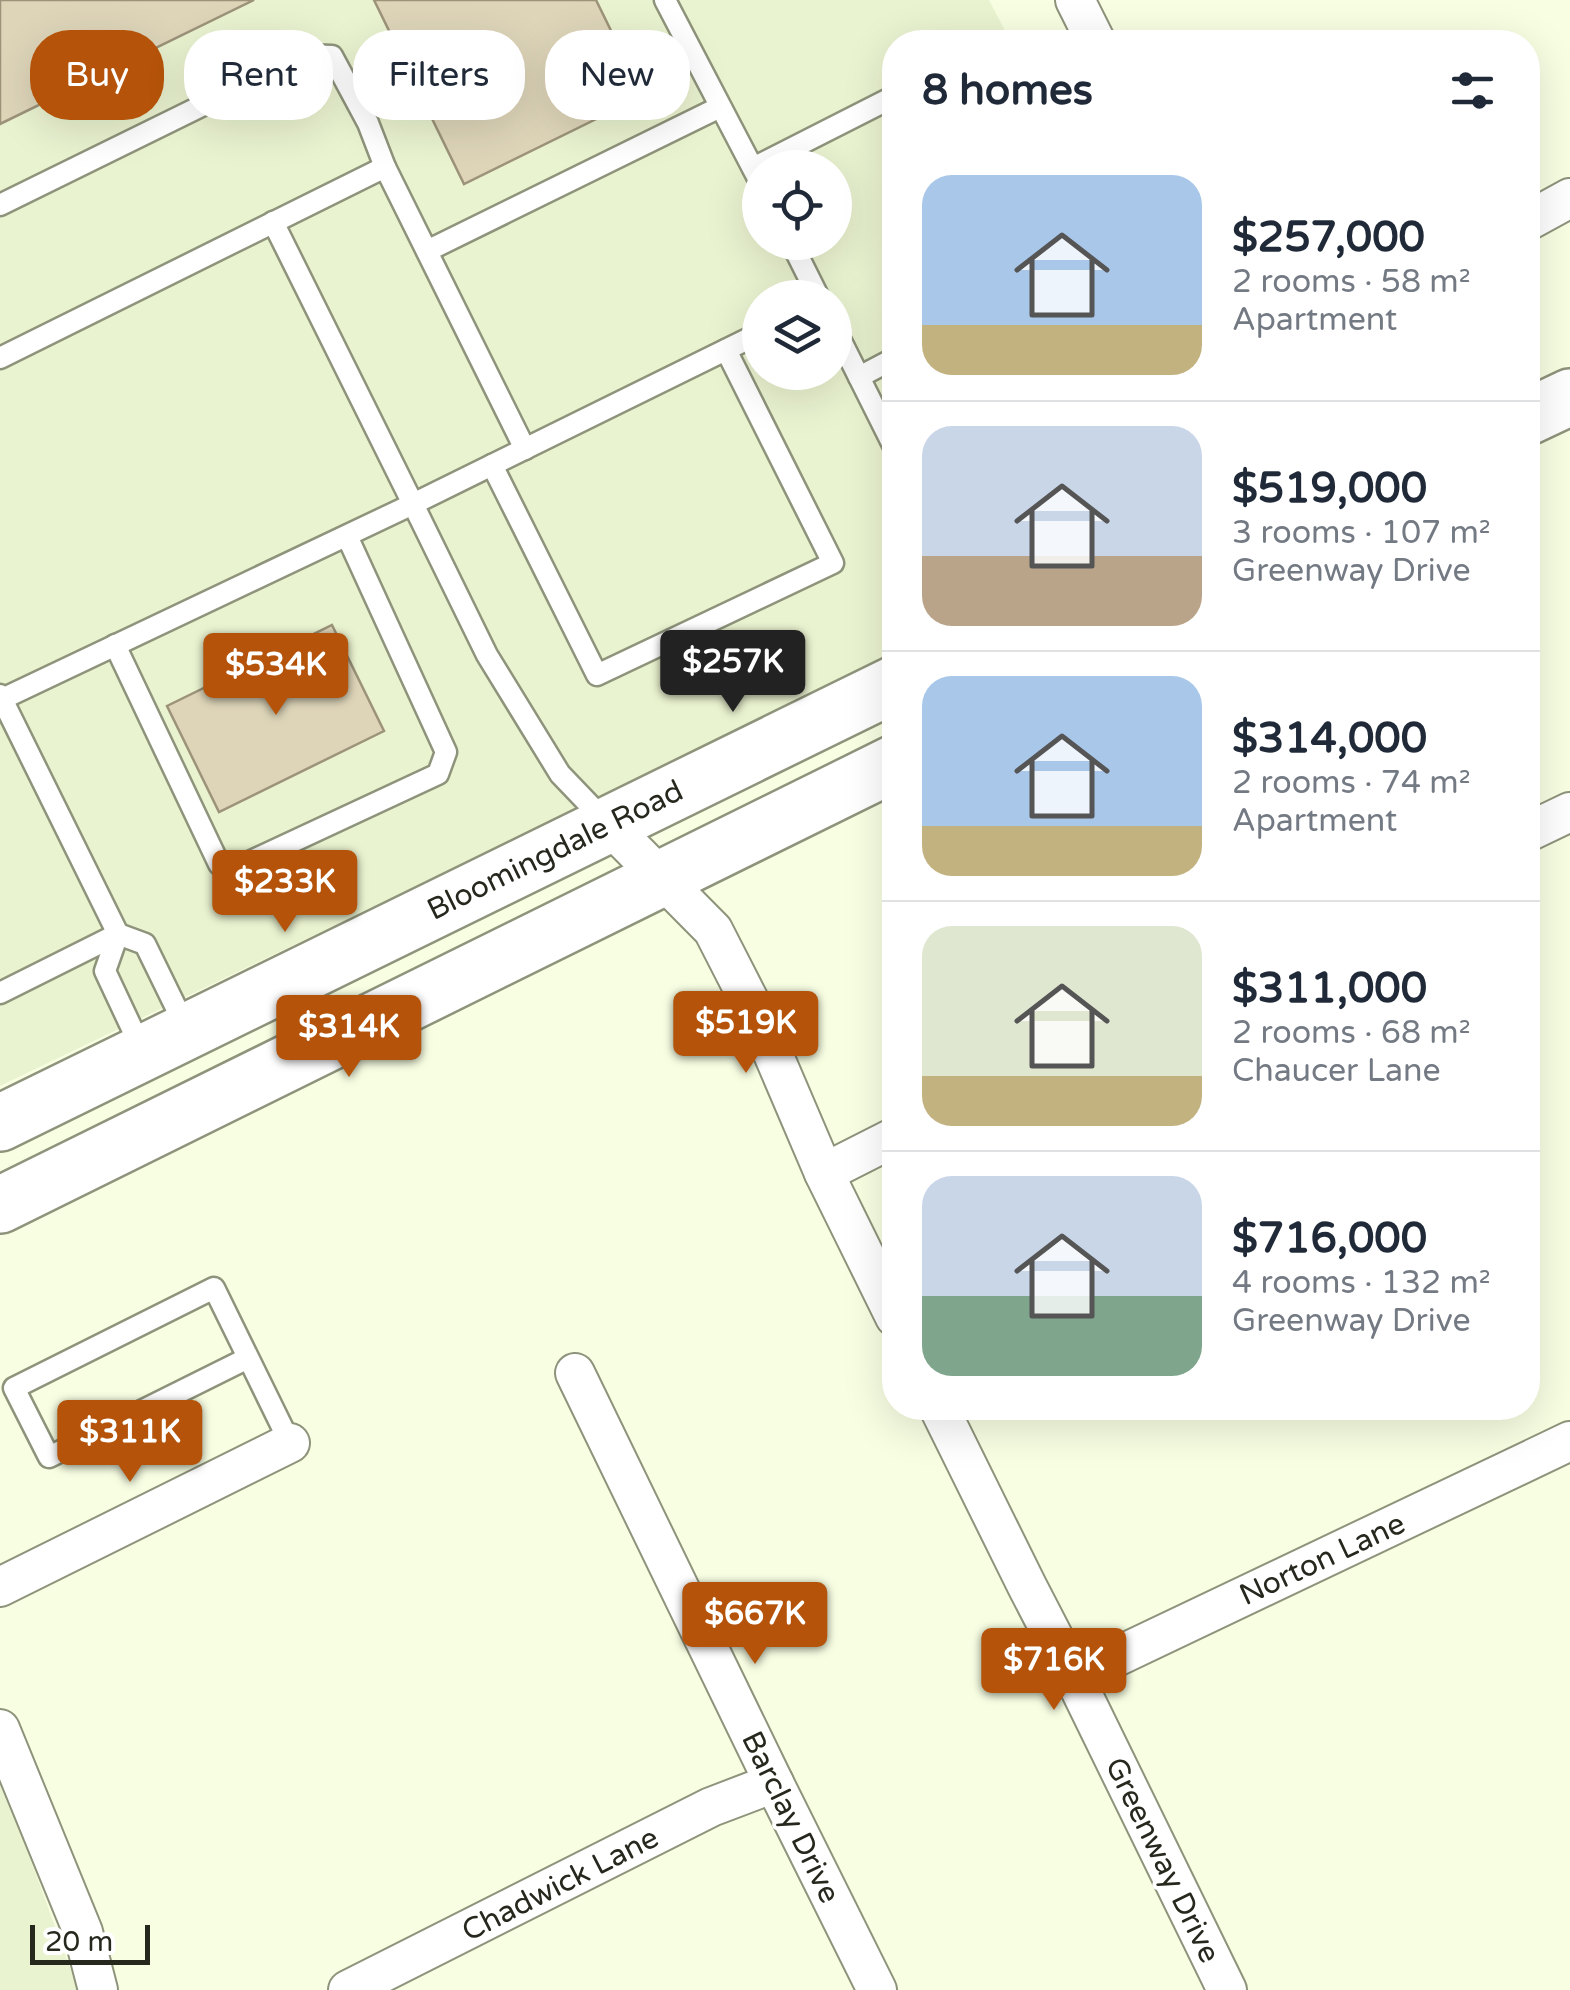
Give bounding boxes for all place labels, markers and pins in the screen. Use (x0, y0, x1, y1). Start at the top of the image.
pin: $257K (663, 630, 803, 715)
pin: $534K (206, 633, 346, 718)
pin: $233K (215, 850, 355, 935)
pin: $519K (676, 991, 816, 1076)
pin: $314K (279, 995, 419, 1080)
pin: $311K (60, 1400, 200, 1485)
pin: $667K (685, 1582, 825, 1667)
pin: $716K (984, 1628, 1124, 1713)

